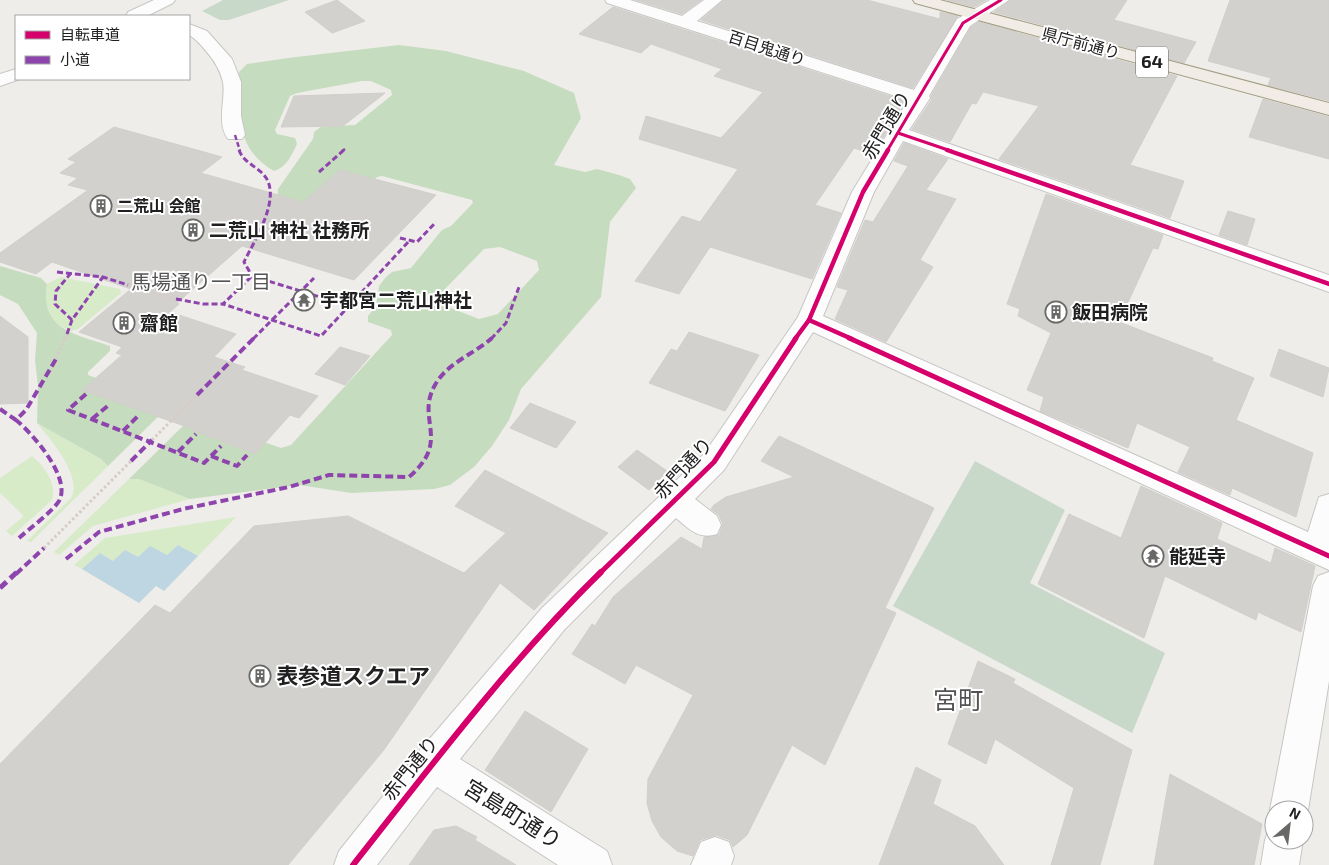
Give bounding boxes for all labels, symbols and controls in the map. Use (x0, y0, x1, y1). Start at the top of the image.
legend (15, 15, 190, 80)
street label: 県庁前通り (1040, 23, 1122, 62)
text: 自転車道 (60, 25, 120, 43)
street label: 百目鬼通り (726, 26, 808, 69)
road number: 64 (1136, 46, 1168, 78)
text: 小道 (60, 50, 90, 68)
street label: 赤門通り (856, 86, 915, 163)
building icon: 二荒山 会館 (89, 194, 113, 218)
place label: 二荒山 会館 (117, 196, 200, 215)
building icon: 二荒山 神社 社務所 (181, 218, 205, 242)
place label: 二荒山 神社 社務所 (209, 218, 369, 241)
district label: 馬場通り一丁目 (131, 269, 271, 293)
temple icon: 宇都宮二荒山神社 (292, 288, 316, 312)
place label: 宇都宮二荒山神社 (320, 288, 472, 311)
building icon: 飯田病院 (1044, 300, 1068, 324)
place label: 飯田病院 (1072, 300, 1148, 323)
building icon: 齋館 (112, 311, 136, 335)
place label: 齋館 (140, 311, 178, 334)
street label: 赤門通り (648, 432, 717, 503)
temple icon: 能延寺 (1141, 544, 1165, 568)
place label: 能延寺 (1169, 544, 1226, 567)
place label: 表参道スクエア (276, 662, 430, 688)
building icon: 表参道スクエア (248, 664, 272, 688)
district label: 宮町 (933, 684, 983, 714)
street label: 赤門通り (377, 731, 442, 804)
street label: 宮島町通り (460, 773, 567, 853)
north arrow (1264, 800, 1314, 850)
text: N (1287, 803, 1304, 823)

